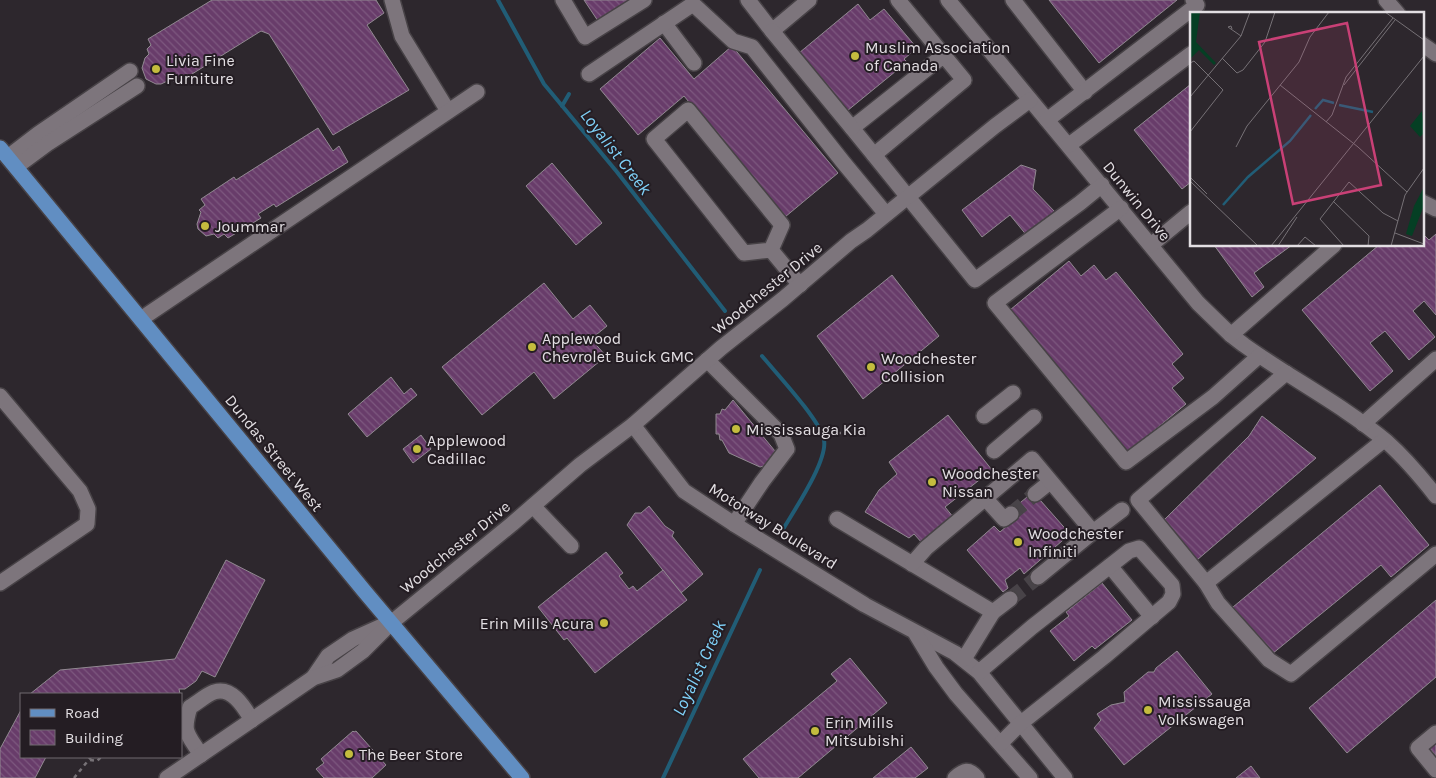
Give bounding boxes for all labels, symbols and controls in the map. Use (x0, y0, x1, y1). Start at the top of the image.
inset map (1190, 12, 1424, 246)
place label: Muslim Association of Canada (865, 38, 1010, 75)
marker: Muslim Association of Canada (849, 50, 861, 62)
place label: Livia Fine Furniture (166, 51, 235, 88)
marker: Livia Fine Furniture (150, 63, 162, 75)
water label: Loyalist Creek (576, 105, 657, 200)
street label: Dunwin Drive (1099, 157, 1175, 245)
place label: Joummar (215, 217, 285, 236)
marker: Joummar (199, 220, 211, 232)
street label: Woodchester Drive (708, 238, 826, 338)
place label: Applewood Chevrolet Buick GMC (542, 329, 694, 366)
marker: Applewood Chevrolet Buick GMC (526, 341, 538, 353)
place label: Woodchester Collision (881, 349, 977, 386)
marker: Woodchester Collision (865, 361, 877, 373)
street label: Dundas Street West (221, 391, 327, 515)
place label: Mississauga Kia (746, 420, 866, 439)
marker: Mississauga Kia (730, 423, 742, 435)
place label: Applewood Cadillac (427, 431, 506, 468)
marker: Applewood Cadillac (411, 443, 423, 455)
place label: Woodchester Nissan (942, 464, 1038, 501)
marker: Woodchester Nissan (926, 476, 938, 488)
street label: Motorway Boulevard (705, 479, 841, 573)
street label: Woodchester Drive (396, 497, 514, 597)
place label: Woodchester Infiniti (1028, 524, 1124, 561)
marker: Woodchester Infiniti (1012, 536, 1024, 548)
place label: Erin Mills Acura (480, 614, 594, 633)
water label: Loyalist Creek (667, 616, 731, 719)
marker: Erin Mills Acura (598, 617, 610, 629)
place label: Mississauga Volkswagen (1158, 692, 1251, 729)
legend (20, 693, 182, 758)
text: Road (65, 704, 100, 722)
marker: Mississauga Volkswagen (1142, 704, 1154, 716)
place label: Erin Mills Mitsubishi (825, 713, 905, 750)
marker: Erin Mills Mitsubishi (809, 725, 821, 737)
text: Building (65, 729, 123, 747)
place label: The Beer Store (359, 745, 463, 764)
marker: The Beer Store (343, 748, 355, 760)

